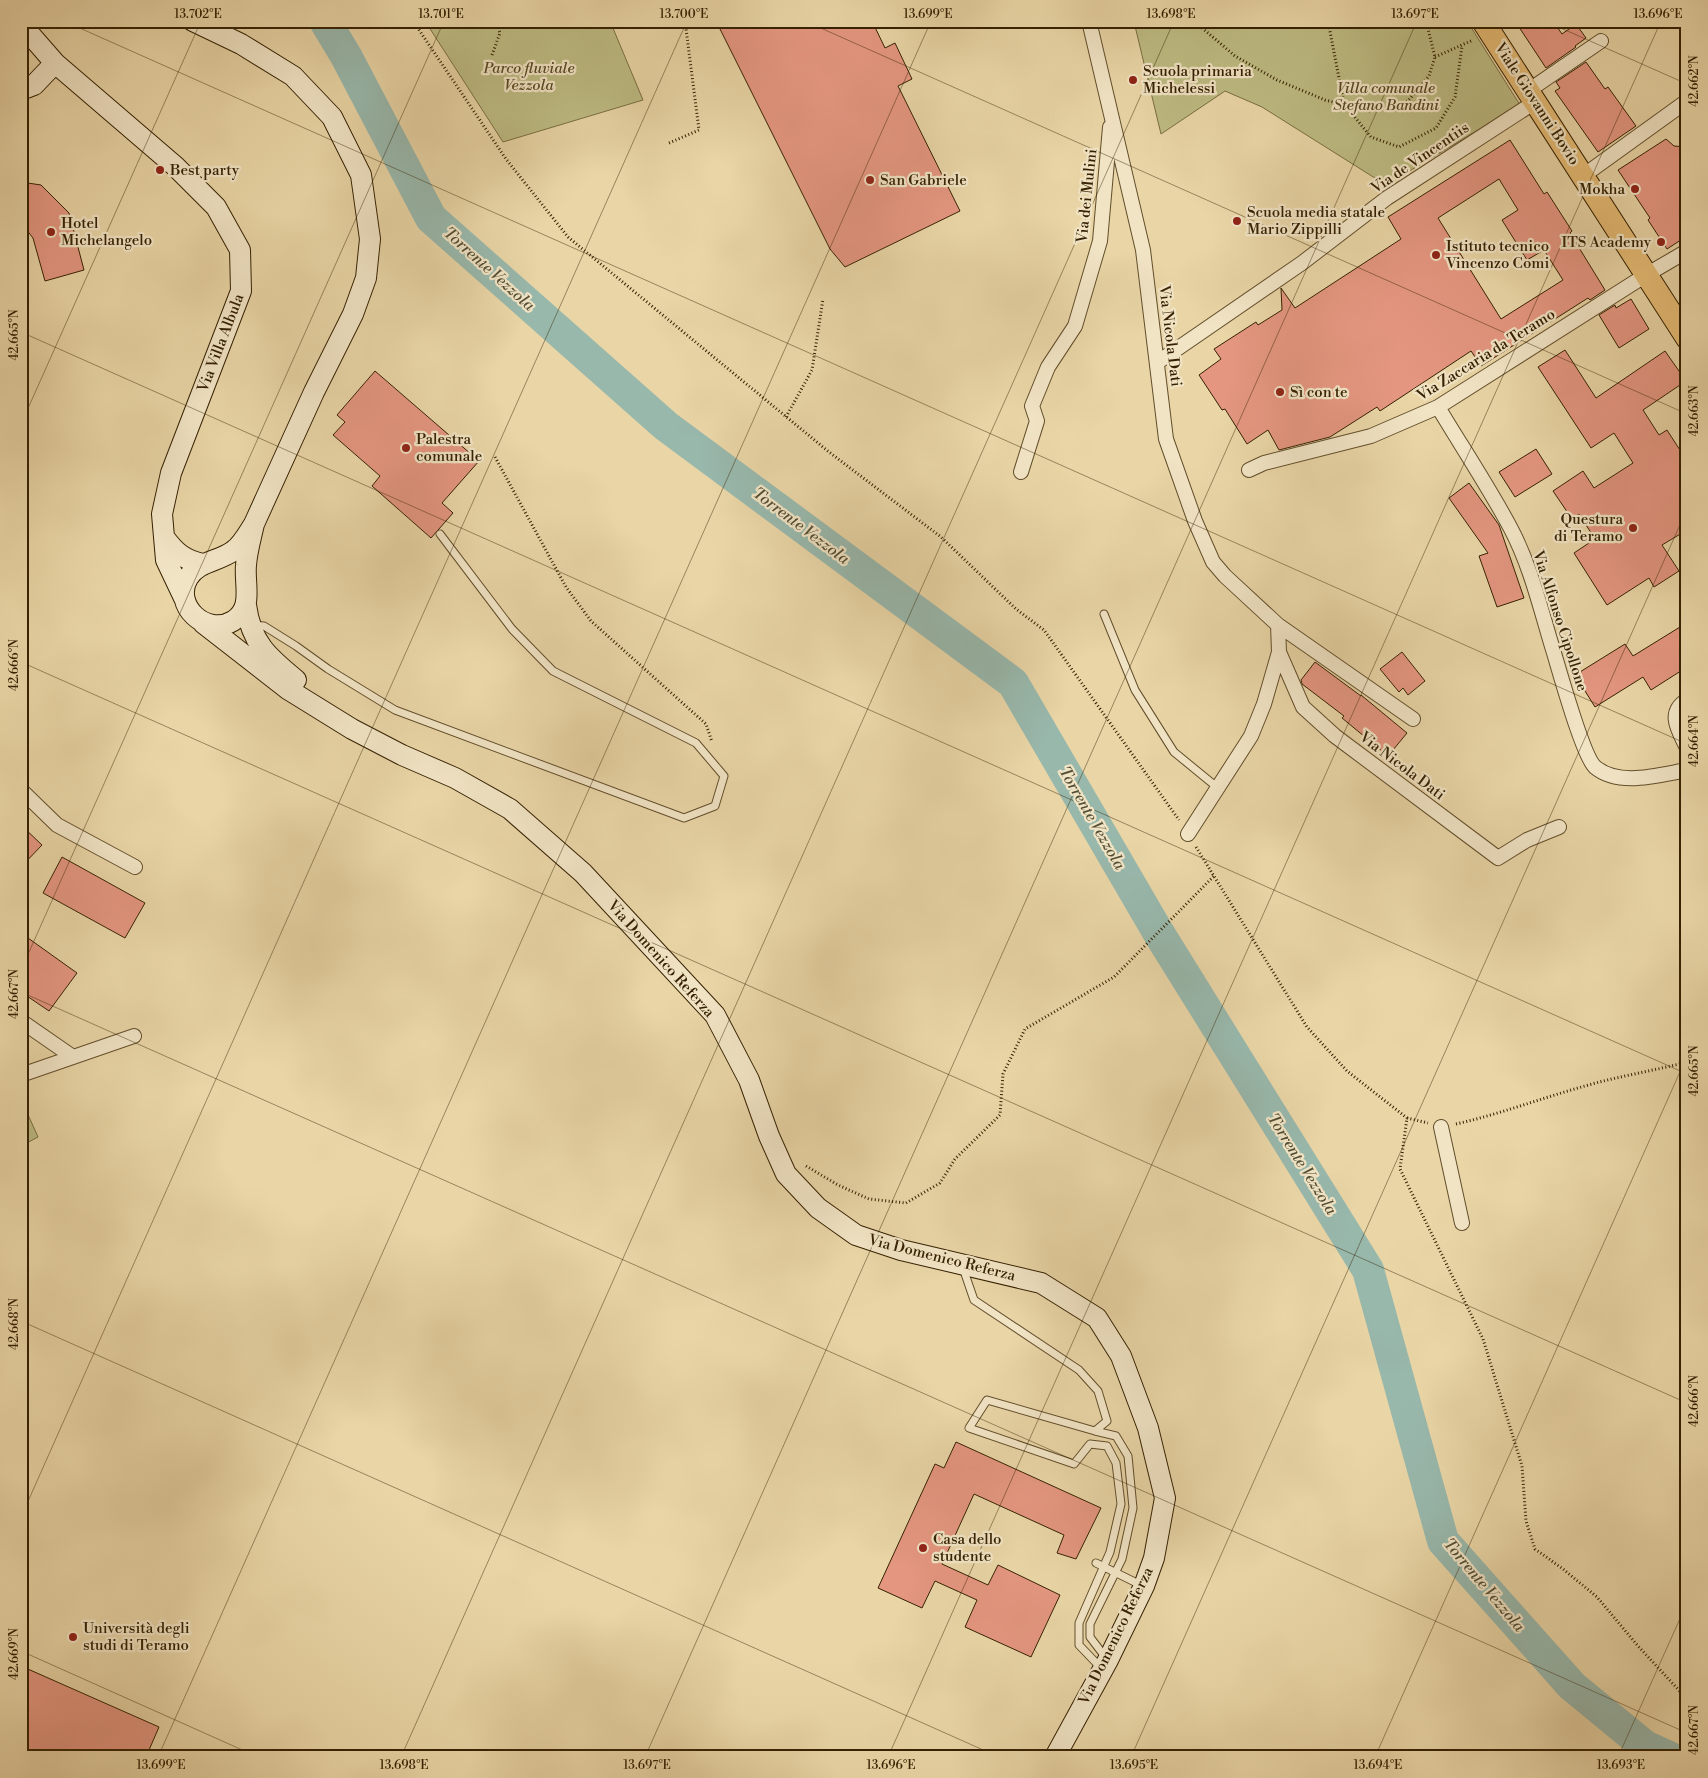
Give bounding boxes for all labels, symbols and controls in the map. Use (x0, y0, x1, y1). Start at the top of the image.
text: 13.702°E (174, 7, 222, 22)
text: 13.701°E (418, 7, 464, 22)
text: 13.700°E (660, 7, 708, 22)
text: 13.699°E (904, 7, 952, 22)
text: 13.698°E (1146, 7, 1196, 22)
text: 13.697°E (1391, 7, 1439, 22)
text: 13.696°E (1634, 7, 1682, 22)
street label: Viale Giovanni Bovio (1490, 38, 1584, 169)
text: 42.662°N (1687, 55, 1702, 107)
park label: Parco fluviale Vezzola (483, 59, 574, 95)
place label: Scuola primaria Michelessi (1143, 62, 1252, 98)
marker: Scuola primaria Michelessi (1127, 74, 1139, 86)
park label: Villa comunale Stefano Bandini (1333, 79, 1439, 115)
street label: Via de Vincentiis (1366, 118, 1473, 198)
street label: Via dei Mulini (1072, 148, 1101, 245)
place label: Best party (169, 161, 240, 180)
marker: Best party (154, 164, 166, 176)
place label: San Gabriele (880, 171, 967, 190)
marker: San Gabriele (864, 174, 876, 186)
place label: Mokha (1579, 180, 1625, 199)
marker: Mokha (1629, 183, 1641, 195)
place label: Scuola media statale Mario Zippilli (1247, 203, 1385, 239)
place label: Hotel Michelangelo (61, 214, 152, 250)
marker: Scuola media statale Mario Zippilli (1231, 215, 1243, 227)
water label: Torrente Vezzola (439, 223, 539, 315)
marker: Hotel Michelangelo (45, 226, 57, 238)
place label: ITS Academy (1562, 233, 1652, 252)
marker: ITS Academy (1655, 236, 1667, 248)
place label: Istituto tecnico Vincenzo Comi (1445, 237, 1549, 273)
marker: Istituto tecnico Vincenzo Comi (1430, 249, 1442, 261)
street label: Via Nicola Dati (1154, 283, 1186, 388)
street label: Via Villa Albula (193, 291, 249, 396)
street label: Via Zaccaria da Teramo (1412, 305, 1559, 406)
text: 42.665°N (7, 309, 22, 361)
place label: Sì con te (1290, 383, 1347, 402)
text: 42.663°N (1687, 385, 1702, 437)
marker: Sì con te (1274, 386, 1286, 398)
place label: Palestra comunale (416, 430, 482, 466)
marker: Palestra comunale (400, 442, 412, 454)
water label: Torrente Vezzola (749, 483, 853, 569)
place label: Questura di Teramo (1554, 510, 1623, 546)
marker: Questura di Teramo (1627, 522, 1639, 534)
street label: Via Alfonso Cipollone (1528, 547, 1592, 694)
text: 42.666°N (7, 639, 22, 691)
text: 42.664°N (1687, 715, 1702, 767)
street label: Via Nicola Dati (1355, 727, 1449, 804)
water label: Torrente Vezzola (1054, 763, 1130, 873)
street label: Via Domenico Referza (603, 896, 719, 1022)
text: 42.667°N (7, 969, 22, 1019)
text: 42.665°N (1687, 1045, 1702, 1097)
water label: Torrente Vezzola (1263, 1109, 1341, 1219)
street label: Via Domenico Referza (865, 1230, 1018, 1286)
text: 42.668°N (7, 1298, 22, 1350)
text: 42.666°N (1687, 1375, 1702, 1427)
place label: Casa dello studente (933, 1530, 1002, 1566)
water label: Torrente Vezzola (1439, 1534, 1529, 1636)
marker: Casa dello studente (917, 1542, 929, 1554)
street label: Via Domenico Referza (1074, 1564, 1158, 1709)
place label: Università degli studi di Teramo (83, 1619, 190, 1655)
text: 42.669°N (7, 1628, 22, 1680)
marker: Università degli studi di Teramo (67, 1631, 79, 1643)
text: 42.667°N (1687, 1705, 1702, 1755)
text: 13.699°E (137, 1758, 185, 1773)
text: 13.698°E (379, 1758, 429, 1773)
text: 13.697°E (623, 1758, 671, 1773)
text: 13.696°E (867, 1758, 915, 1773)
text: 13.695°E (1110, 1758, 1158, 1773)
text: 13.694°E (1354, 1758, 1402, 1773)
text: 13.693°E (1597, 1758, 1645, 1773)

